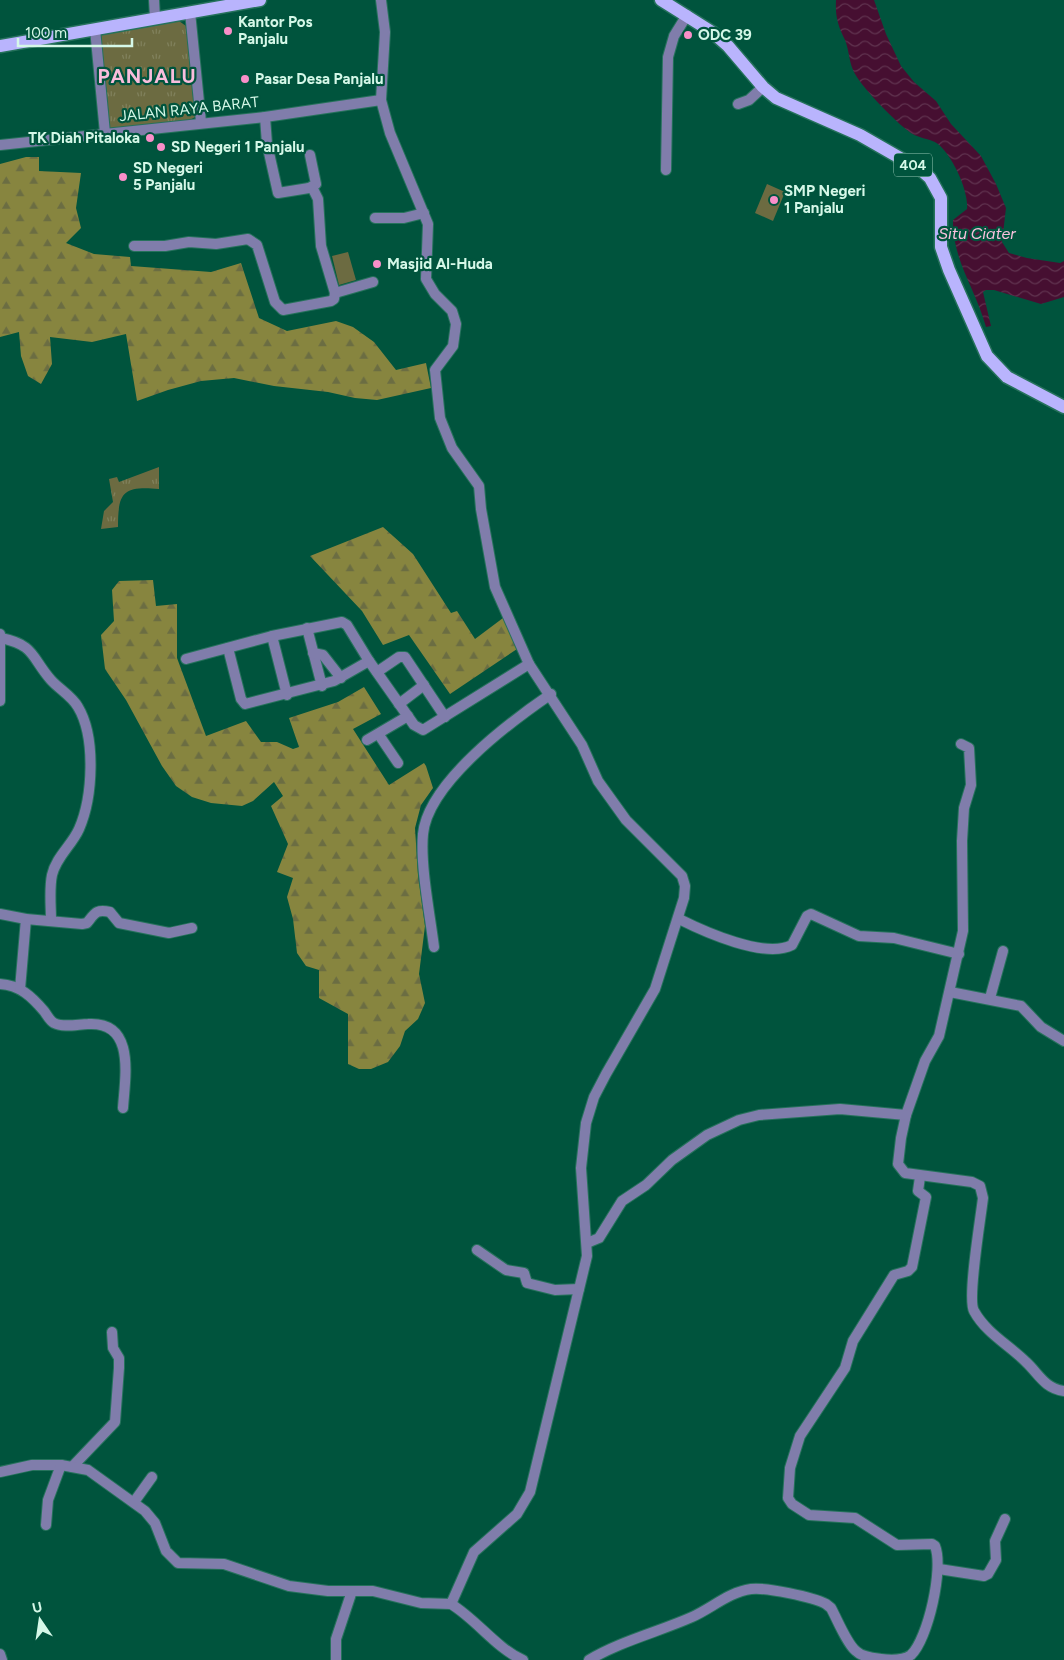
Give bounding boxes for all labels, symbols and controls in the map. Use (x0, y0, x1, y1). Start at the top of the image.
place label: Kantor Pos Panjalu (238, 13, 313, 48)
scale bar (18, 15, 131, 47)
text: 100 m (25, 24, 67, 42)
marker: Kantor Pos Panjalu (222, 25, 234, 37)
place label: ODC 39 (698, 26, 752, 44)
marker: ODC 39 (682, 29, 694, 41)
district label: PANJALU (98, 64, 196, 88)
place label: Pasar Desa Panjalu (255, 70, 383, 88)
marker: Pasar Desa Panjalu (239, 73, 251, 85)
street label: JALAN RAYA BARAT (118, 93, 260, 125)
place label: TK Diah Pitaloka (28, 129, 140, 147)
marker: TK Diah Pitaloka (144, 132, 156, 144)
place label: SD Negeri 1 Panjalu (171, 138, 304, 156)
marker: SD Negeri 1 Panjalu (155, 141, 167, 153)
road number: 404 (894, 154, 932, 176)
place label: SD Negeri 5 Panjalu (133, 159, 203, 194)
marker: SD Negeri 5 Panjalu (117, 171, 129, 183)
place label: SMP Negeri 1 Panjalu (784, 182, 865, 217)
marker: SMP Negeri 1 Panjalu (768, 194, 780, 206)
water label: Situ Ciater (938, 224, 1016, 243)
place label: Masjid Al-Huda (387, 255, 493, 273)
marker: Masjid Al-Huda (371, 258, 383, 270)
north arrow (15, 1595, 65, 1645)
text: U (30, 1598, 44, 1617)

